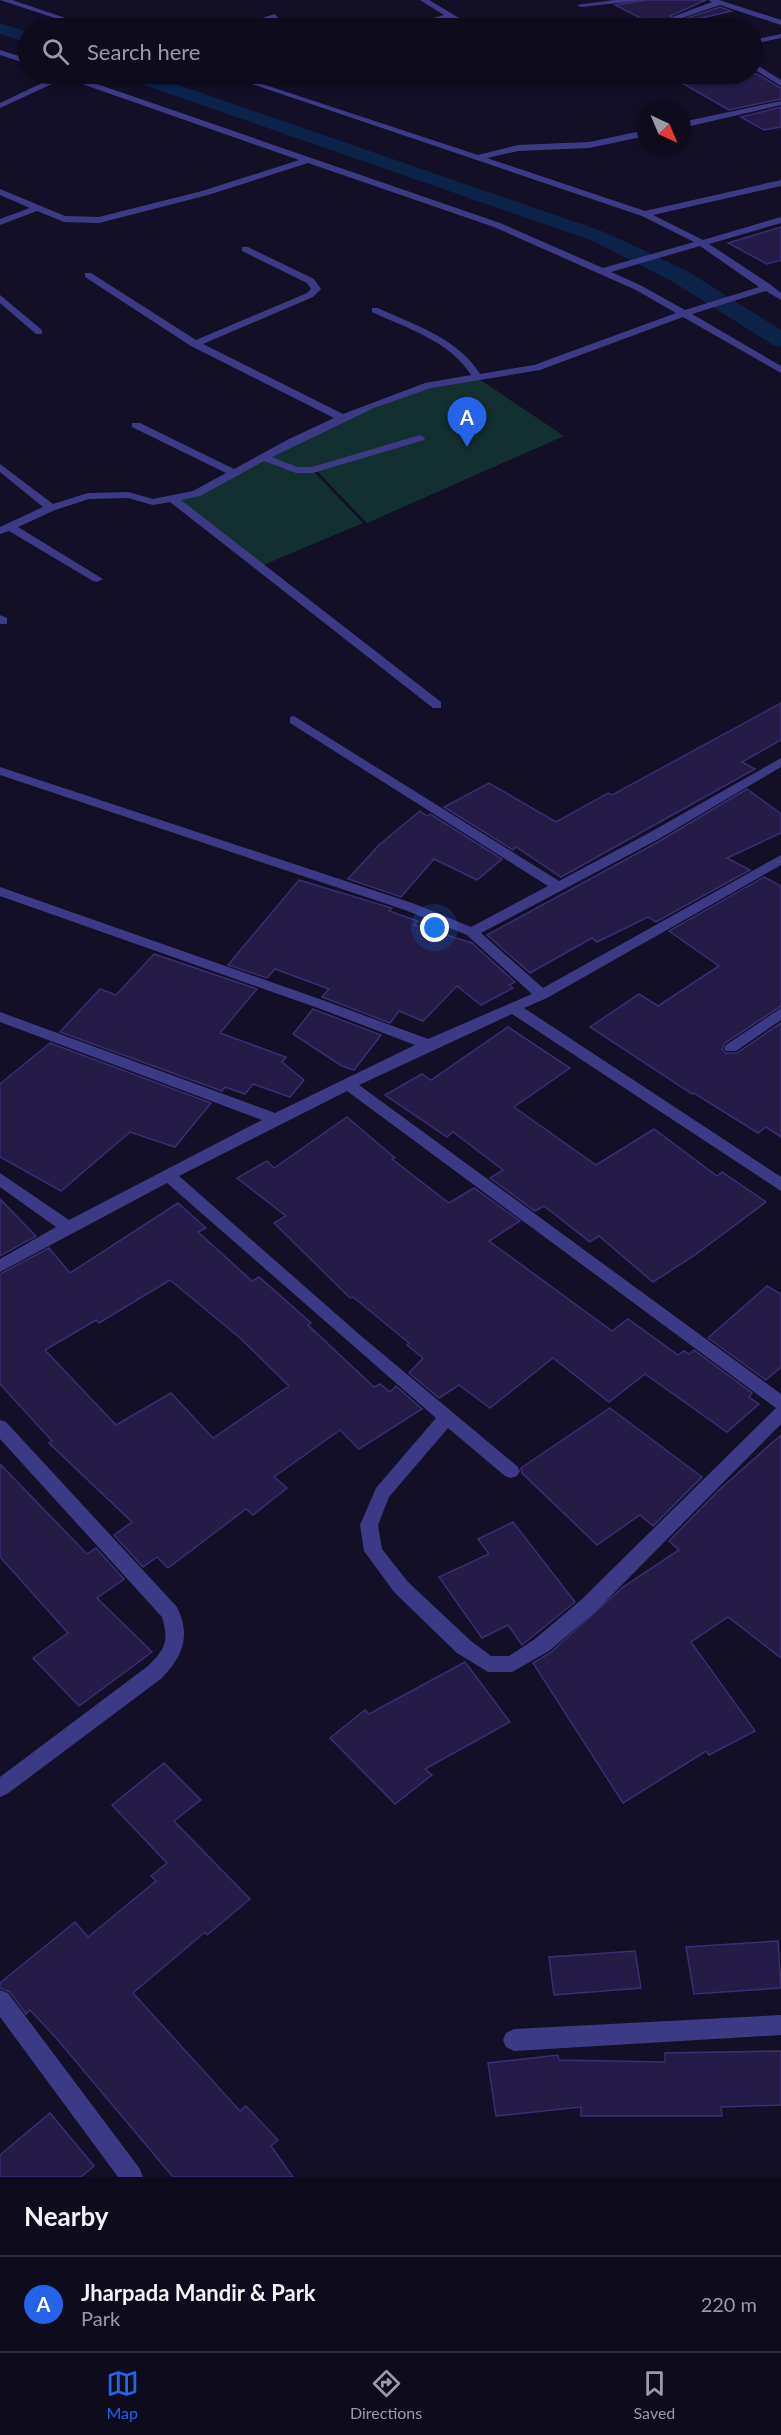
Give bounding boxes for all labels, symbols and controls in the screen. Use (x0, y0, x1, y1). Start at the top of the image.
search box (18, 18, 763, 84)
icon: search (39, 35, 72, 68)
text: Search here (87, 38, 200, 65)
north arrow (637, 102, 691, 156)
pin: A (448, 398, 486, 447)
your location (420, 913, 449, 942)
text: Nearby (24, 2200, 109, 2232)
text: Jharpada Mandir & Park (81, 2279, 316, 2306)
text: A (37, 2292, 50, 2316)
text: 220 m (701, 2292, 757, 2316)
text: Park (81, 2306, 120, 2330)
tab: Map (106, 2367, 139, 2422)
tab: Directions (350, 2367, 422, 2422)
tab: Saved (634, 2367, 675, 2422)

